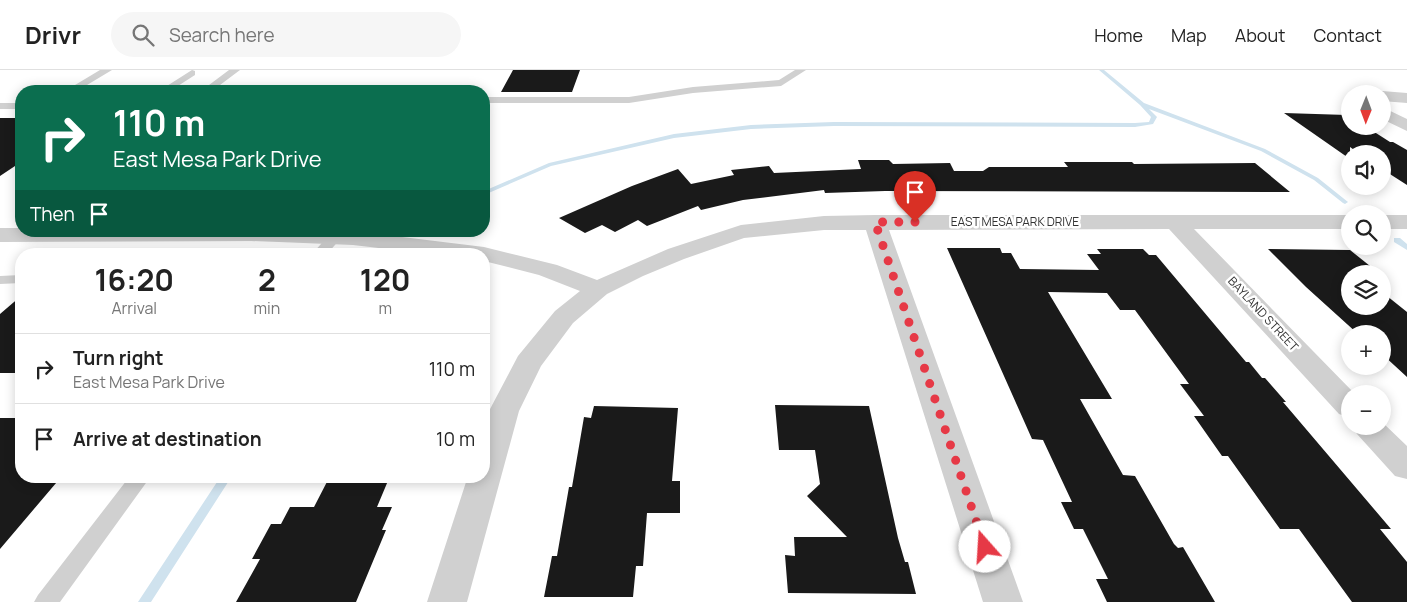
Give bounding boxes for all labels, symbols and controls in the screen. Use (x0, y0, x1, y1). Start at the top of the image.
search box (111, 12, 461, 57)
text: Drivr (25, 18, 81, 51)
icon: search (129, 21, 157, 49)
text: Search here (169, 22, 275, 48)
text: Home (1094, 23, 1143, 47)
text: Map (1171, 23, 1207, 47)
text: About (1235, 23, 1285, 47)
text: Contact (1313, 23, 1382, 47)
north arrow (1341, 85, 1391, 135)
map controls (1341, 85, 1391, 435)
text: 110 m (113, 99, 205, 147)
icon: right (30, 105, 95, 170)
text: East Mesa Park Drive (113, 144, 322, 174)
button: sound (1341, 145, 1391, 195)
pin (894, 171, 936, 222)
icon: arrive (901, 178, 929, 206)
icon: arrive (85, 200, 113, 228)
text: Then (30, 201, 75, 227)
button: search (1341, 205, 1391, 255)
street label: EAST MESA PARK DRIVE (951, 213, 1079, 230)
text: 16:20 (94, 259, 174, 300)
text: 2 (258, 259, 276, 300)
text: 120 (360, 259, 411, 300)
button: layers (1341, 265, 1391, 315)
street label: BAYLAND STREET (1224, 273, 1303, 355)
text: Arrival (111, 297, 157, 319)
text: min (254, 297, 280, 319)
text: m (378, 297, 392, 319)
button: + (1341, 325, 1391, 375)
text: Turn right (73, 345, 163, 371)
icon: right (30, 355, 58, 383)
text: 110 m (429, 356, 475, 382)
text: East Mesa Park Drive (73, 371, 225, 393)
button: − (1341, 385, 1391, 435)
icon: arrive (30, 425, 58, 453)
text: Arrive at destination (73, 426, 262, 452)
text: 10 m (436, 426, 475, 452)
position arrow (958, 520, 1010, 572)

